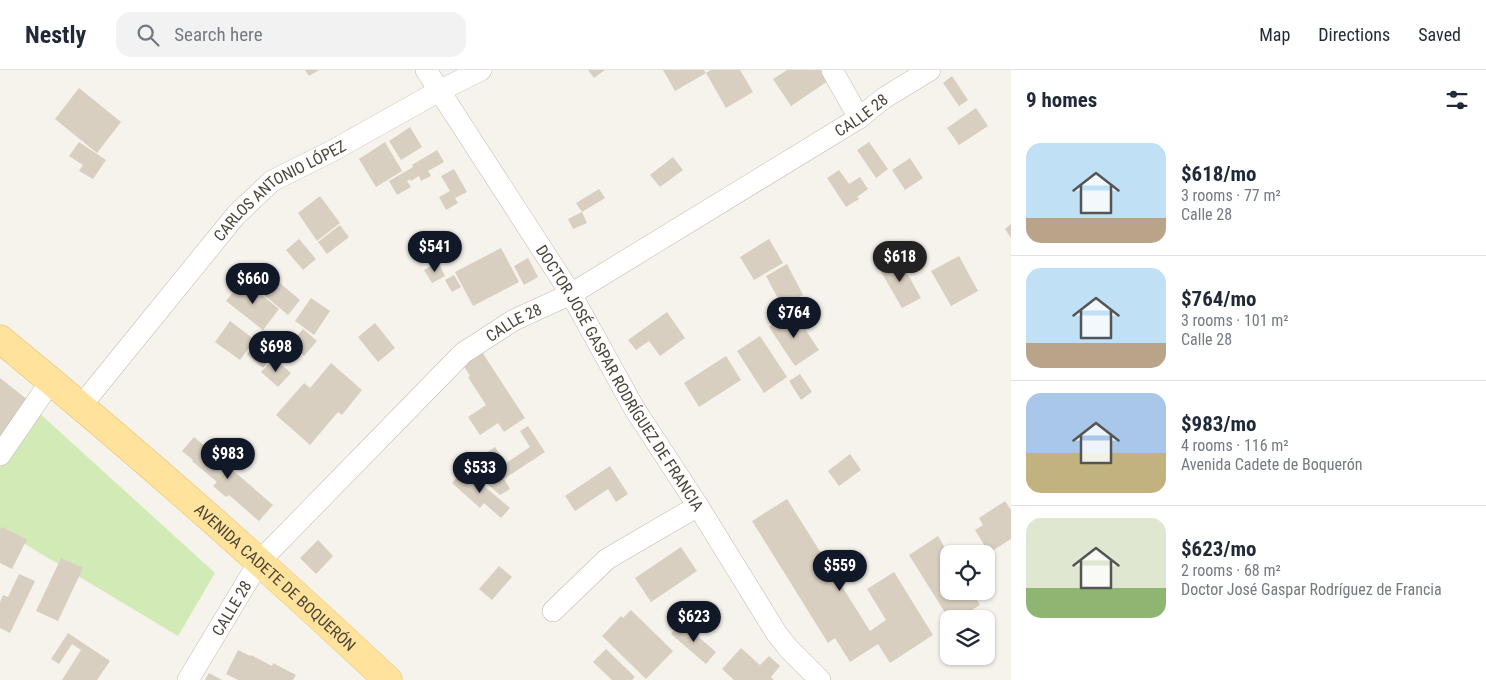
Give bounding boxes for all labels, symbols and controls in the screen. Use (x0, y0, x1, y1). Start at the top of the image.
search box (116, 12, 466, 57)
text: Nestly (25, 21, 86, 49)
icon: search (134, 21, 162, 49)
text: Search here (174, 23, 263, 46)
text: Map (1259, 24, 1290, 45)
text: Directions (1318, 24, 1390, 45)
text: Saved (1418, 24, 1461, 45)
icon: filters (1443, 86, 1471, 114)
text: 9 homes (1026, 88, 1097, 112)
street label: CALLE 28 (831, 89, 891, 140)
street label: CARLOS ANTONIO LÓPEZ (209, 136, 349, 245)
text: $618/mo (1181, 162, 1256, 186)
icon: home (1066, 163, 1126, 223)
text: 3 rooms · 77 m² (1181, 186, 1281, 205)
text: Calle 28 (1181, 205, 1232, 224)
pin: $541 (405, 230, 465, 273)
text: $541 (419, 237, 451, 256)
pin: $618 (870, 240, 930, 283)
street label: DOCTOR JOSÉ GASPAR RODRÍGUEZ DE FRANCIA (532, 241, 708, 514)
text: $618 (884, 247, 916, 266)
pin: $660 (223, 262, 283, 305)
text: $660 (237, 269, 269, 288)
text: $764/mo (1181, 287, 1256, 311)
icon: home (1066, 288, 1126, 348)
pin: $764 (764, 296, 824, 339)
street label: CALLE 28 (482, 299, 544, 345)
text: $764 (778, 303, 810, 322)
text: 3 rooms · 101 m² (1181, 311, 1289, 330)
pin: $698 (246, 330, 306, 373)
text: Calle 28 (1181, 330, 1232, 349)
text: $698 (260, 337, 292, 356)
text: $983/mo (1181, 412, 1256, 436)
icon: home (1066, 413, 1126, 473)
text: 4 rooms · 116 m² (1181, 436, 1289, 455)
pin: $983 (198, 438, 258, 480)
text: $983 (212, 444, 244, 463)
pin: $533 (450, 452, 510, 494)
text: Avenida Cadete de Boquerón (1181, 455, 1362, 474)
text: $533 (464, 458, 496, 477)
street label: AVENIDA CADETE DE BOQUERÓN (191, 499, 360, 655)
text: $623/mo (1181, 537, 1256, 561)
icon: home (1066, 538, 1126, 598)
map controls (940, 545, 995, 665)
button: locate (940, 545, 995, 600)
pin: $559 (810, 550, 870, 592)
text: $559 (824, 556, 856, 575)
text: 2 rooms · 68 m² (1181, 561, 1281, 580)
street label: CALLE 28 (207, 577, 255, 639)
text: Doctor José Gaspar Rodríguez de Francia (1181, 580, 1442, 599)
pin: $623 (664, 600, 724, 643)
text: $623 (678, 607, 710, 626)
button: layers (940, 610, 995, 665)

